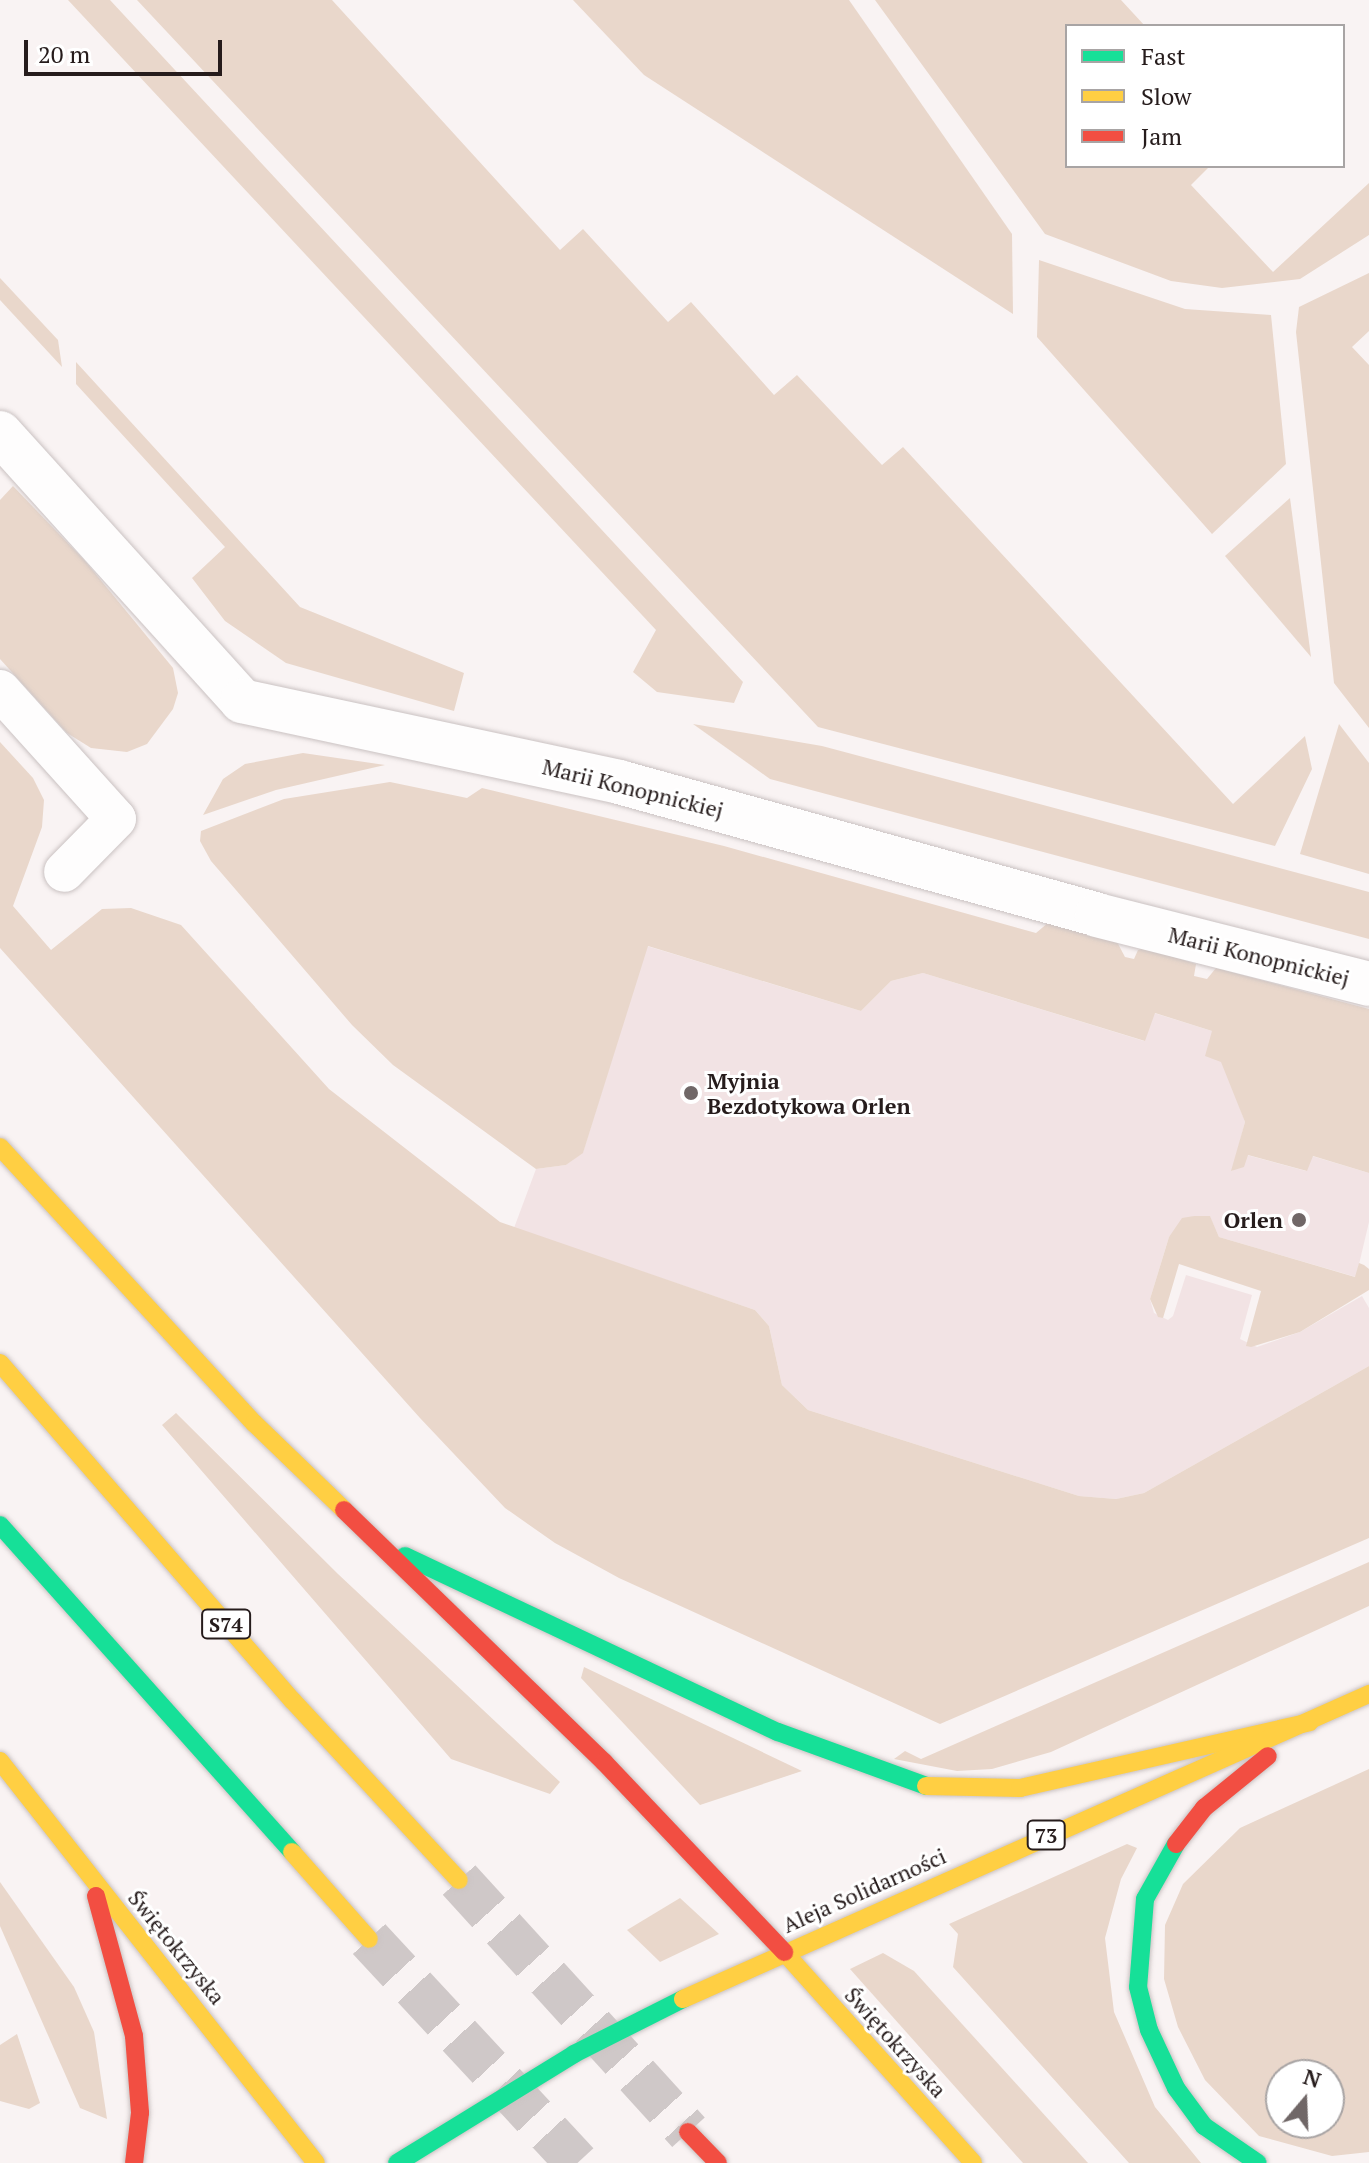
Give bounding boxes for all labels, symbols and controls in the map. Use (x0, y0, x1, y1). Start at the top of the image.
scale bar (28, 24, 226, 74)
legend (1065, 24, 1345, 168)
text: 20 m (38, 38, 90, 70)
text: Fast (1141, 40, 1185, 72)
text: Slow (1141, 80, 1192, 112)
text: Jam (1141, 120, 1182, 152)
street label: Marii Konopnickiej (540, 753, 726, 823)
street label: Marii Konopnickiej (1166, 921, 1352, 991)
place label: Myjnia Bezdotykowa Orlen (707, 1067, 911, 1118)
marker: Myjnia Bezdotykowa Orlen (682, 1084, 700, 1102)
place label: Orlen (1224, 1207, 1283, 1233)
marker: Orlen (1290, 1211, 1308, 1229)
road number: S74 (200, 1608, 252, 1640)
road number: 73 (1026, 1819, 1066, 1851)
street label: Aleja Solidarności (778, 1842, 950, 1938)
street label: Świętokrzyska (123, 1885, 231, 2009)
street label: Świętokrzyska (840, 1981, 952, 2103)
north arrow (1265, 2059, 1345, 2139)
text: N (1300, 2061, 1325, 2094)

